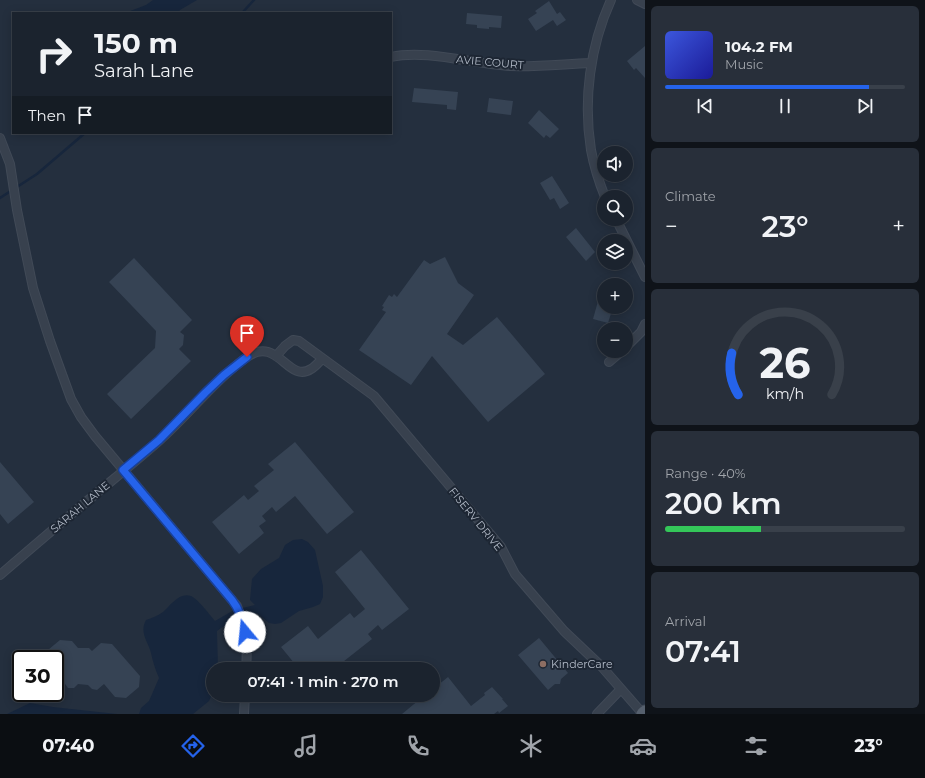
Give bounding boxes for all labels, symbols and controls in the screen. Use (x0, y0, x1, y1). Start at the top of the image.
text: 150 m (94, 26, 178, 60)
icon: right (28, 28, 80, 80)
text: 104.2 FM (725, 37, 793, 56)
street label: AVIE COURT (455, 52, 525, 72)
text: Music (725, 56, 763, 72)
text: Sarah Lane (94, 60, 194, 82)
icon: previous (694, 95, 716, 117)
icon: pause (774, 95, 796, 117)
icon: next (854, 95, 876, 117)
icon: arrive (74, 104, 96, 126)
text: Then (28, 106, 66, 125)
map controls (597, 146, 633, 358)
button: sound (597, 146, 633, 182)
text: Climate (665, 188, 716, 204)
button: search (597, 190, 633, 226)
text: 23° (761, 208, 809, 245)
text: − (665, 213, 678, 240)
text: + (892, 213, 905, 240)
button: layers (597, 234, 633, 270)
button: + (597, 278, 633, 314)
pin (230, 316, 264, 357)
icon: arrive (236, 322, 258, 344)
button: − (597, 322, 633, 358)
text: 26 (759, 338, 811, 388)
text: km/h (766, 385, 804, 403)
text: Range · 40% (665, 465, 746, 481)
street label: SARAH LANE (48, 478, 112, 536)
street label: FISERV DRIVE (446, 484, 506, 554)
text: 200 km (665, 485, 782, 522)
position arrow (224, 611, 266, 653)
text: Arrival (665, 613, 706, 629)
text: 07:41 (665, 633, 741, 670)
speed limit sign: 30 (12, 650, 64, 702)
place label: KinderCare (551, 657, 613, 671)
marker: KinderCare (538, 659, 548, 669)
text: 07:41 · 1 min · 270 m (248, 672, 398, 691)
icon: directions (179, 732, 207, 760)
icon: music (292, 732, 320, 760)
icon: phone (404, 732, 432, 760)
icon: climate (517, 732, 545, 760)
icon: car (629, 732, 657, 760)
icon: filters (742, 732, 770, 760)
text: 07:40 (42, 735, 95, 757)
text: 23° (854, 735, 883, 757)

